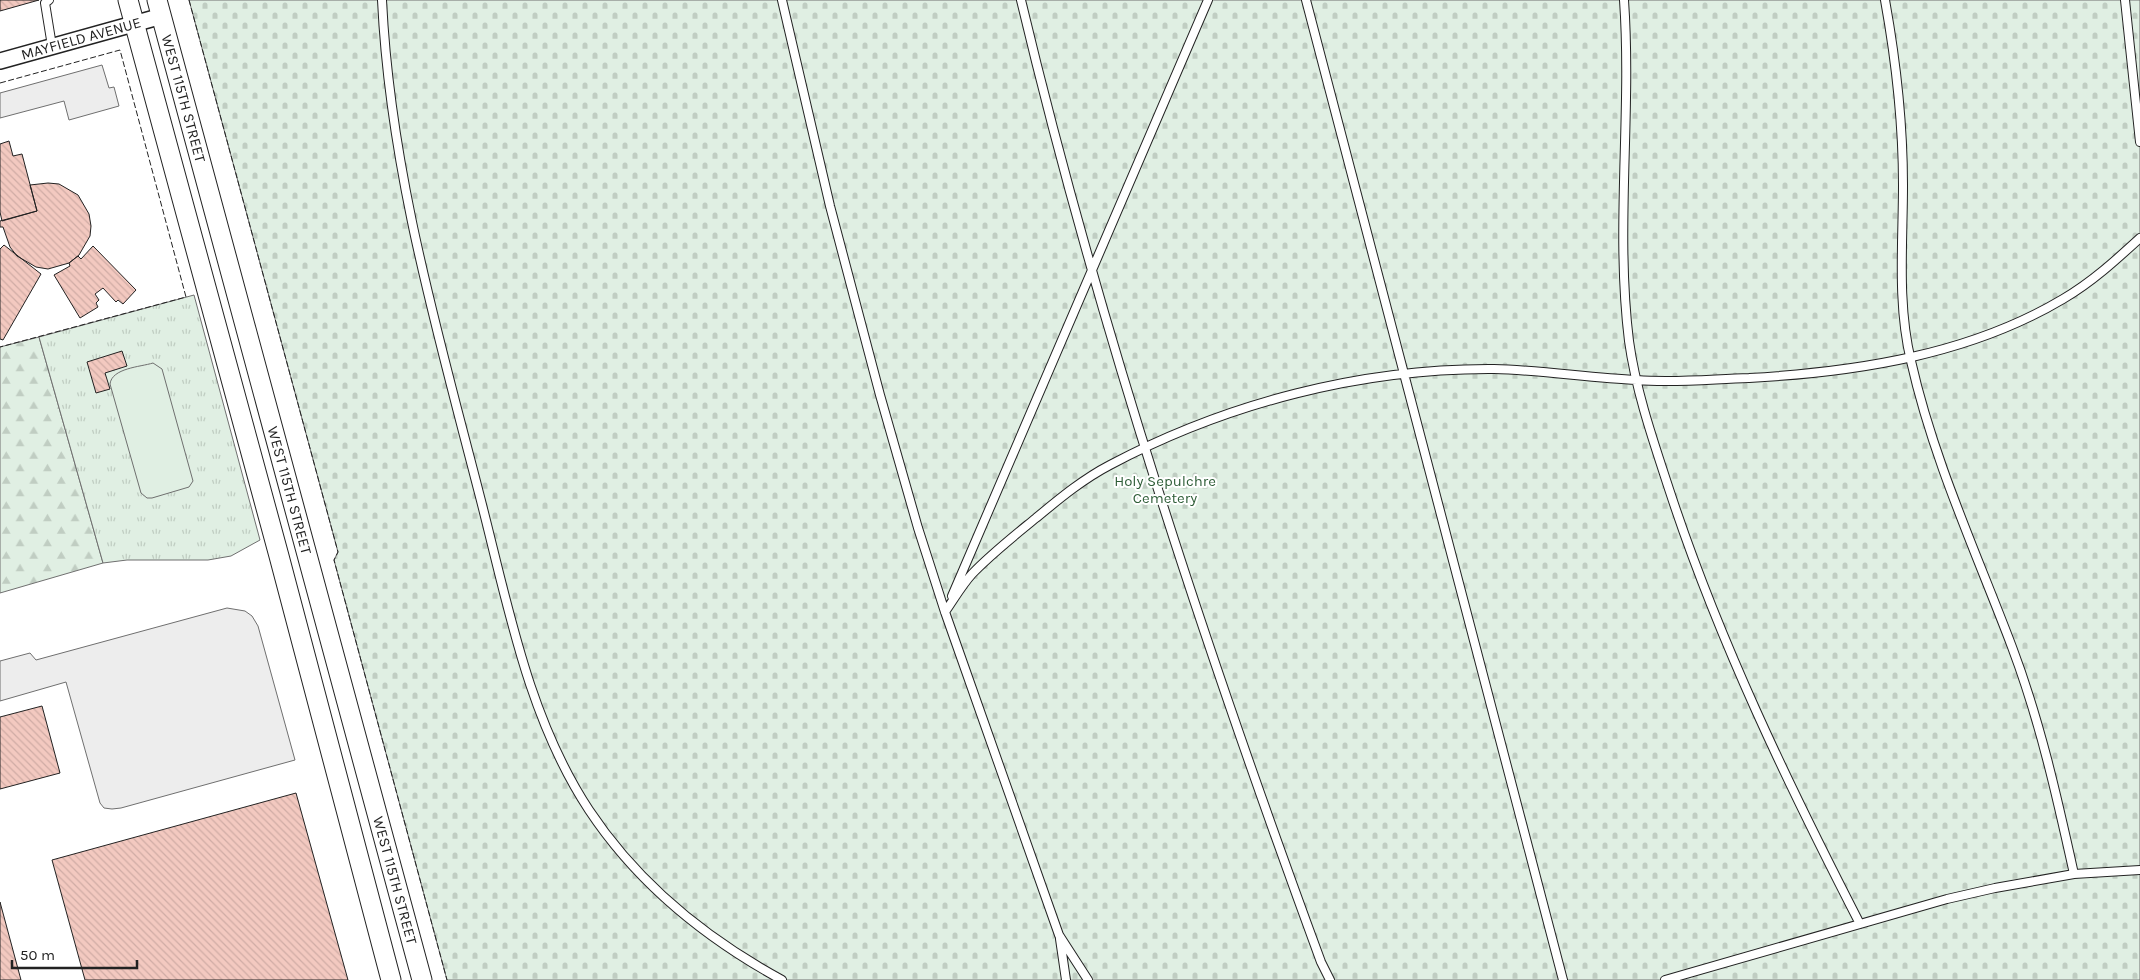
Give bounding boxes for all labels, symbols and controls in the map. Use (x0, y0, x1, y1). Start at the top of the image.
street label: MAYFIELD AVENUE (19, 13, 143, 64)
street label: WEST 115TH STREET (158, 33, 210, 165)
street label: WEST 115TH STREET (264, 424, 316, 557)
park label: Holy Sepulchre Cemetery (1114, 472, 1216, 507)
street label: WEST 115TH STREET (369, 814, 421, 947)
scale bar (12, 938, 138, 970)
text: 50 m (20, 946, 55, 964)

